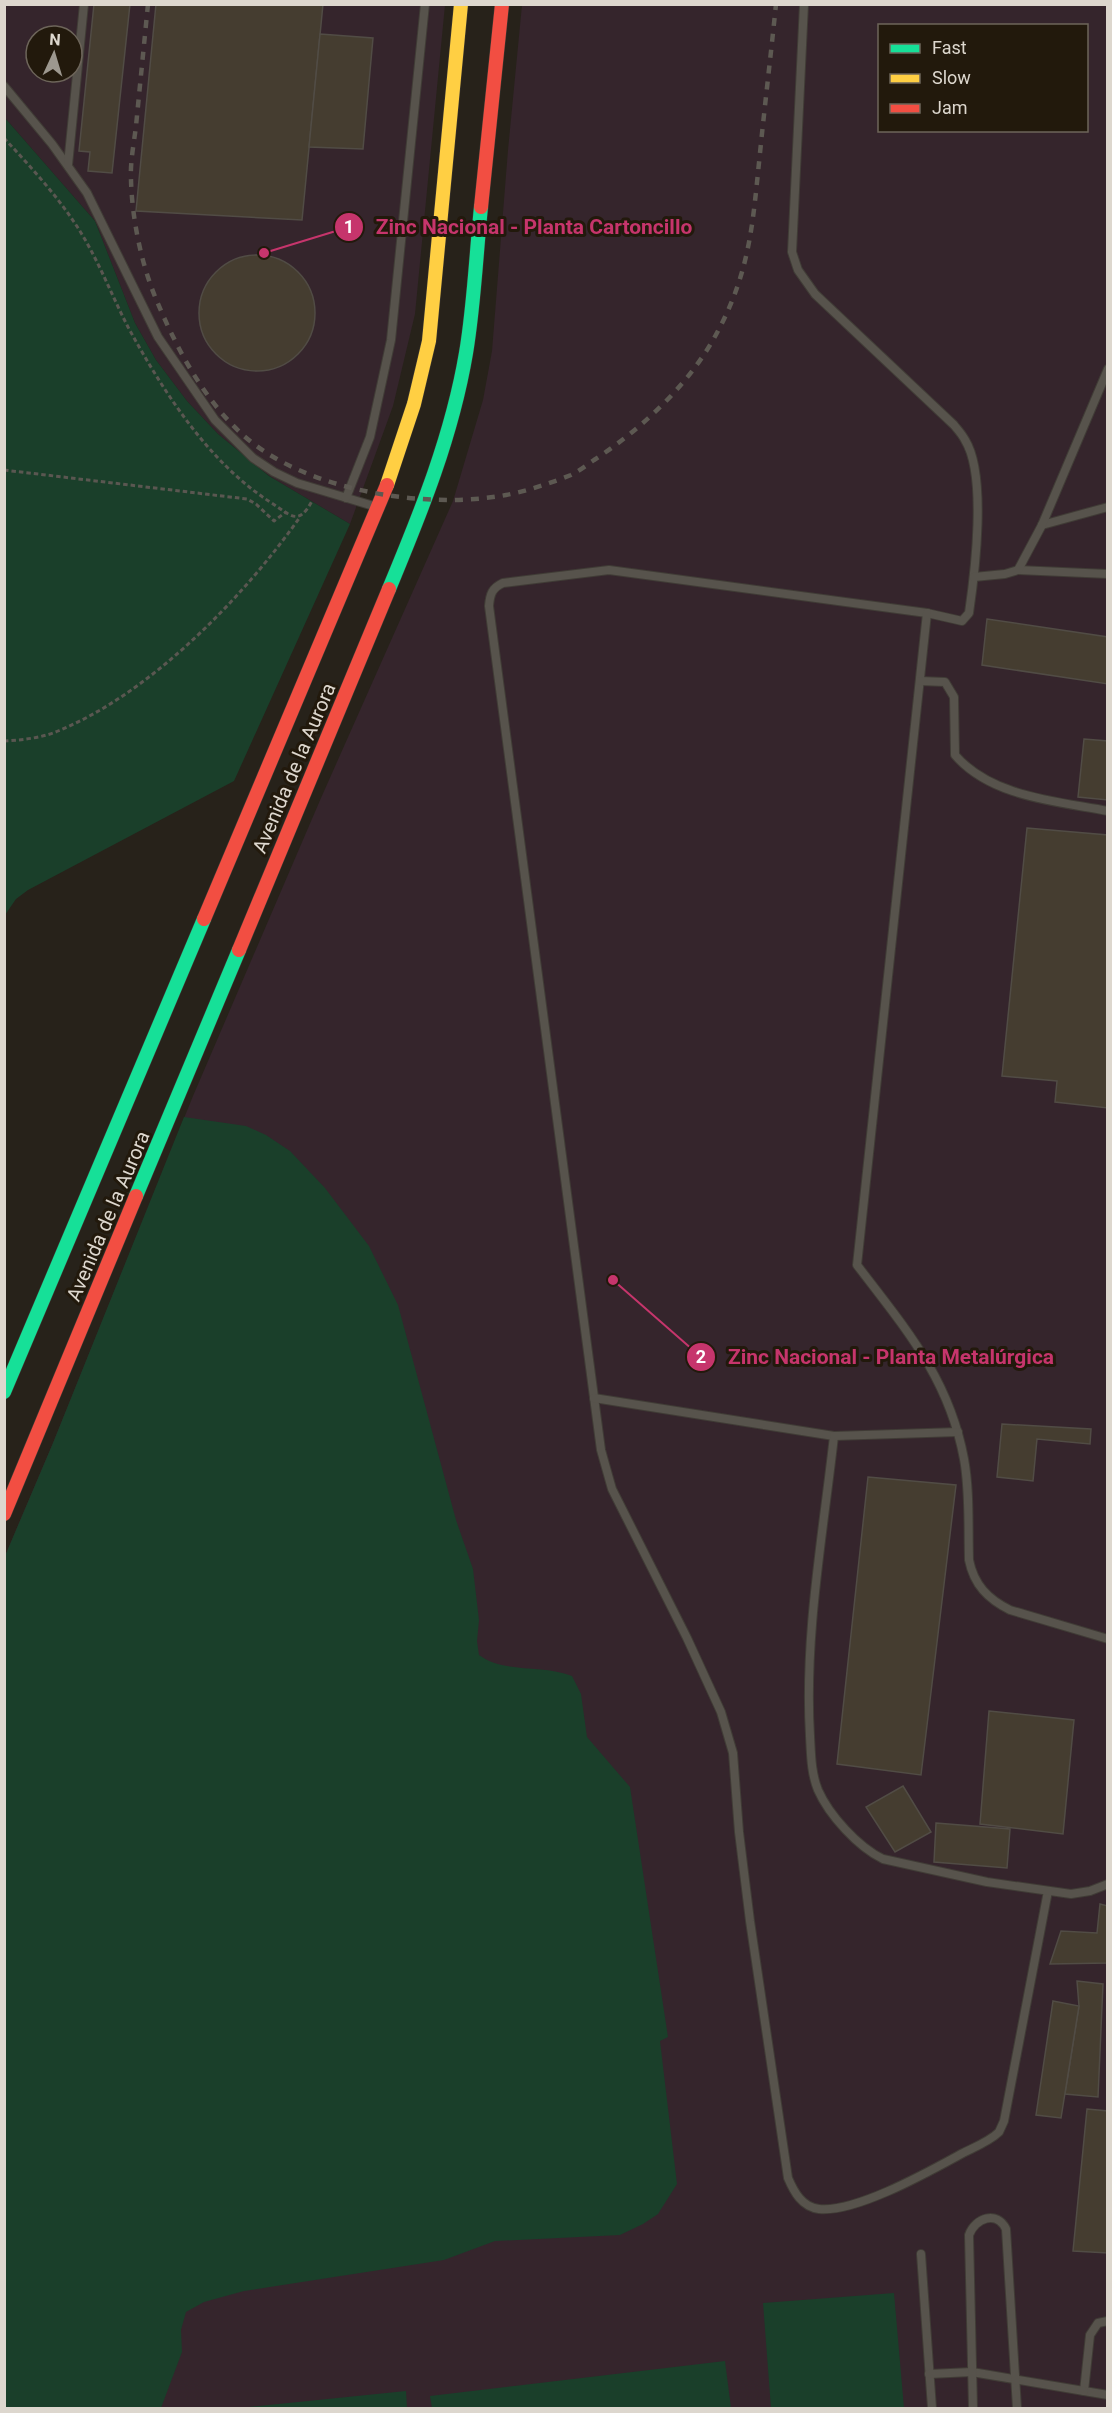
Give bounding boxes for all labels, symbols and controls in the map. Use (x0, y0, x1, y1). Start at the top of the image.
north arrow (24, 24, 84, 84)
legend (878, 24, 1088, 132)
text: N (49, 30, 61, 49)
text: Fast (932, 37, 967, 58)
text: Slow (932, 67, 971, 88)
text: Jam (932, 97, 968, 118)
callout: Zinc Nacional - Planta Cartoncillo (334, 207, 705, 246)
text: Zinc Nacional - Planta Cartoncillo (376, 215, 692, 239)
text: 1 (344, 216, 354, 237)
street label: Avenida de la Aurora (247, 679, 341, 857)
street label: Avenida de la Aurora (61, 1127, 155, 1305)
callout: Zinc Nacional - Planta Metalúrgica (686, 1337, 1066, 1376)
text: Zinc Nacional - Planta Metalúrgica (728, 1345, 1054, 1369)
text: 2 (696, 1346, 706, 1367)

